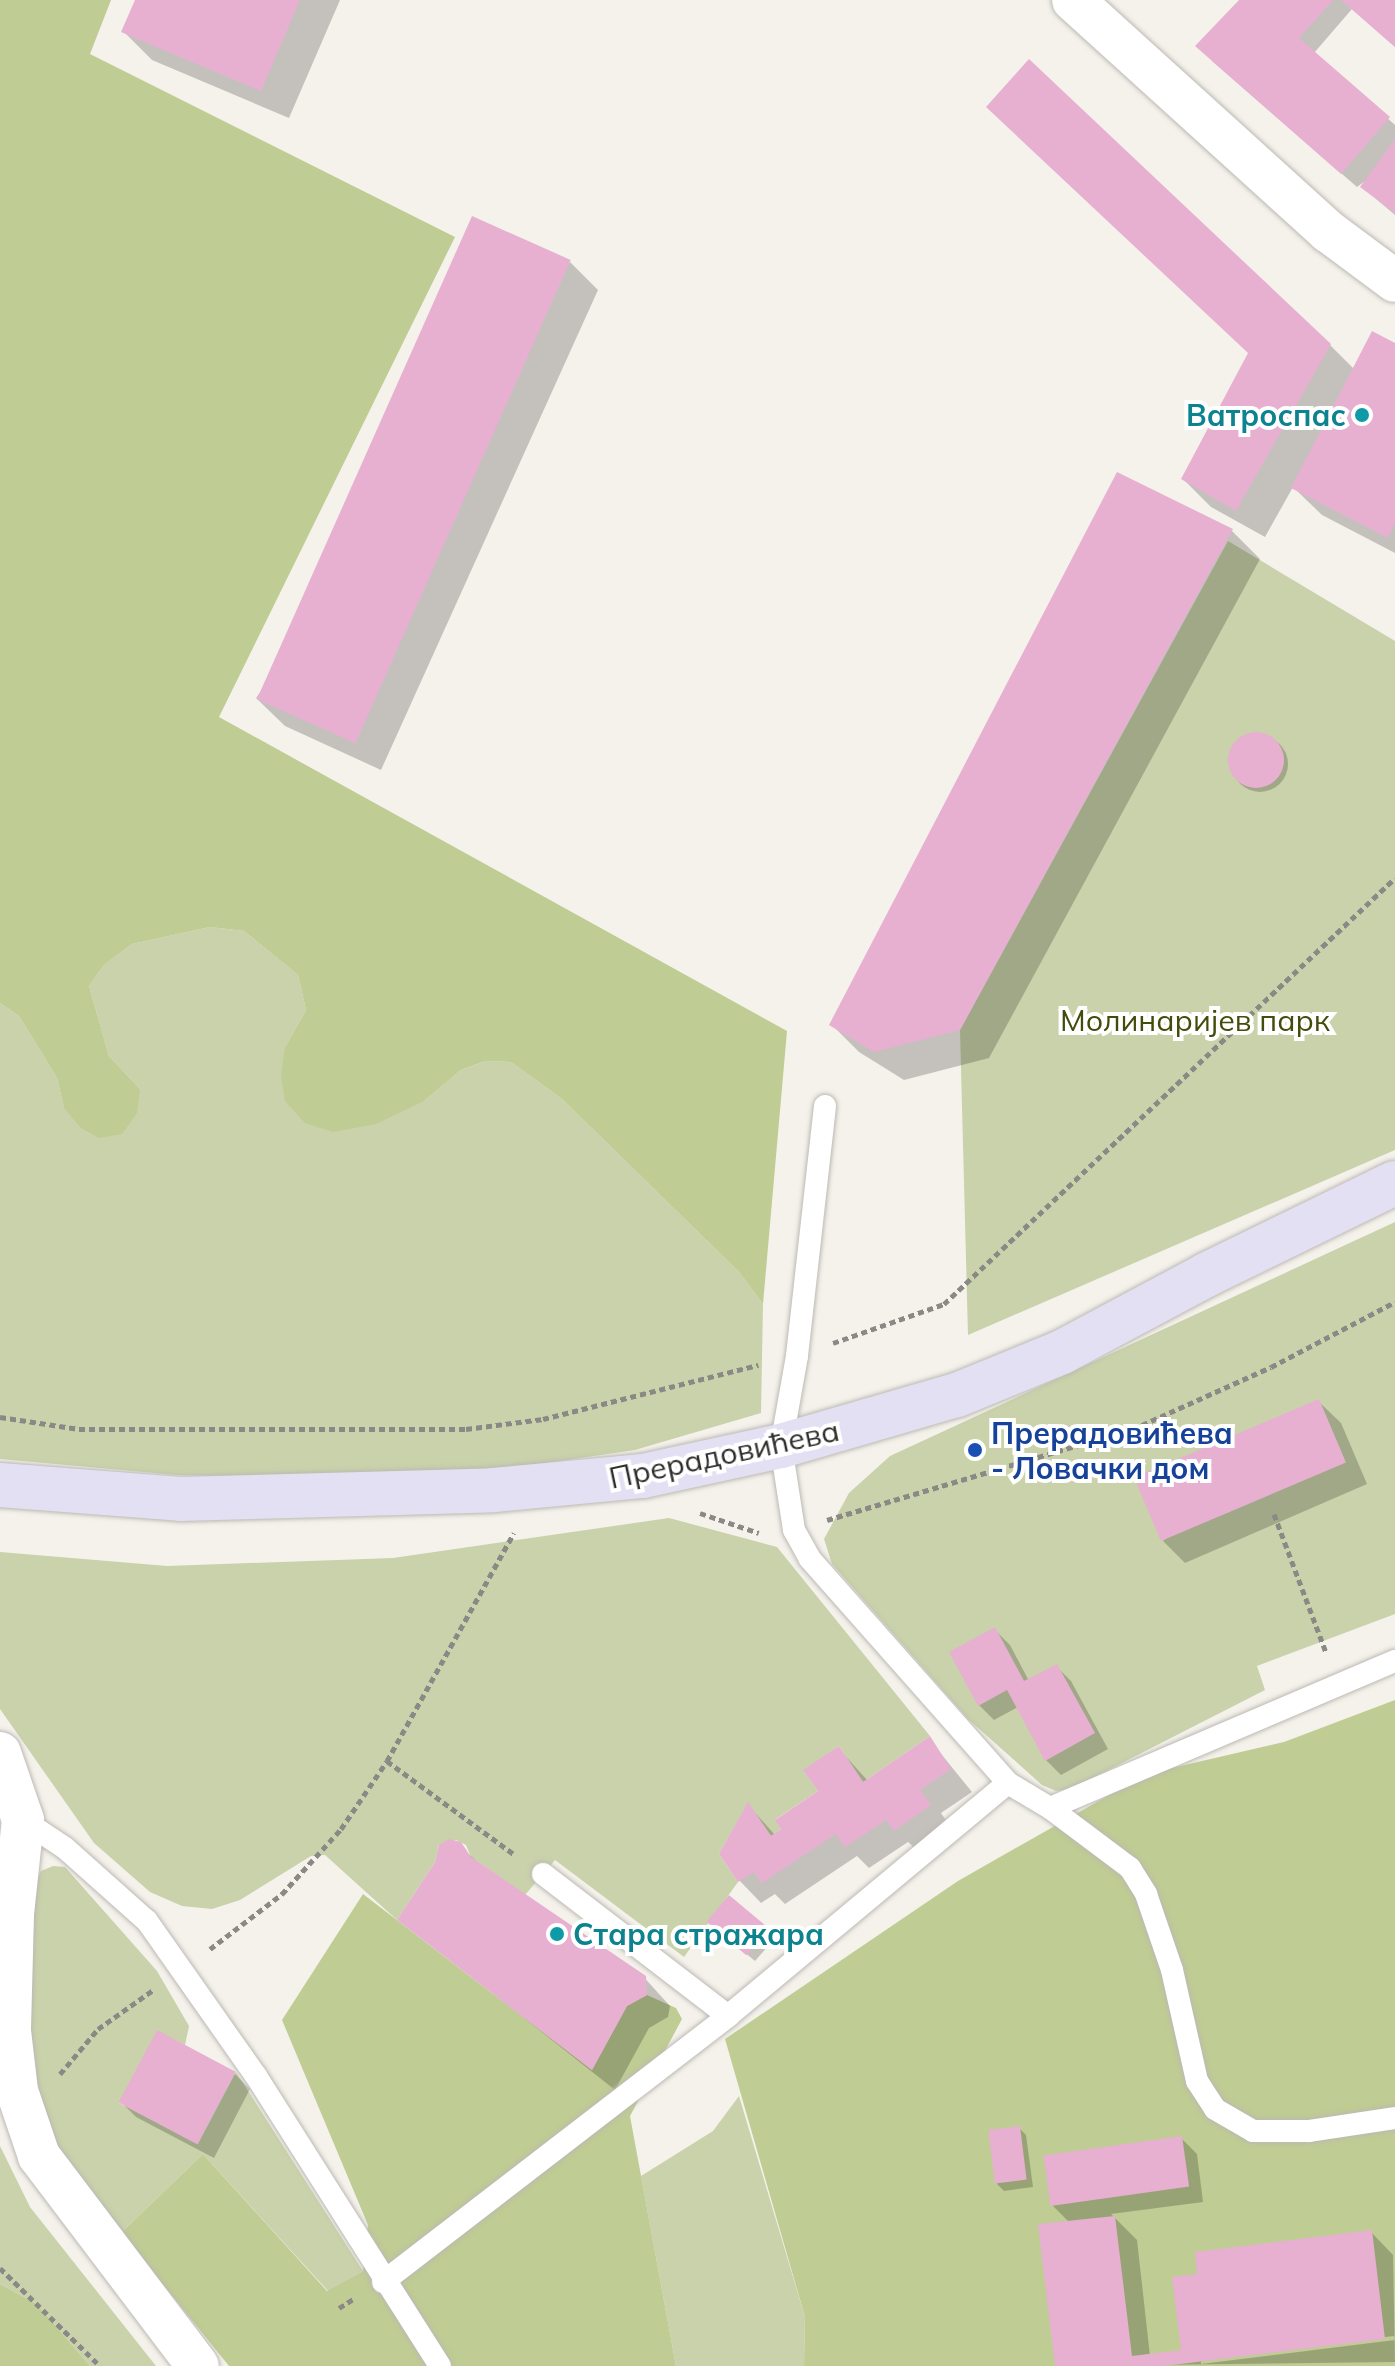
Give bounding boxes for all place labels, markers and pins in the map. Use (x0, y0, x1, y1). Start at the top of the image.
place label: Ватроспас (1186, 397, 1346, 433)
marker: Ватроспас (1353, 406, 1371, 424)
place label: Прерадовићева - Ловачки дом (991, 1415, 1233, 1486)
marker: Прерадовићева - Ловачки дом (966, 1441, 984, 1459)
place label: Стара стражара (573, 1916, 824, 1952)
marker: Стара стражара (548, 1925, 566, 1943)

